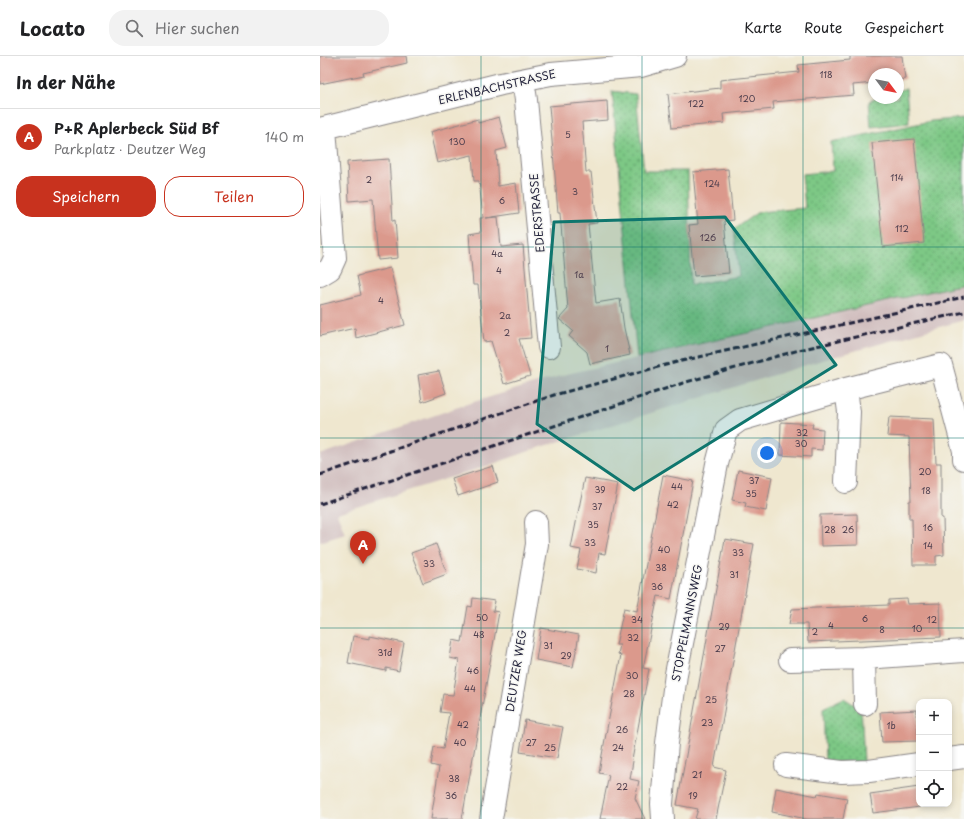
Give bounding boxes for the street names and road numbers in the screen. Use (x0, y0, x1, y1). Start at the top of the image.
street label: ERLENBACHSTRASSE (436, 65, 557, 108)
street label: EDERSTRASSE (525, 173, 548, 253)
street label: STOPPELMANNSWEG (667, 563, 706, 683)
street label: DEUTZER WEG (501, 629, 530, 713)

